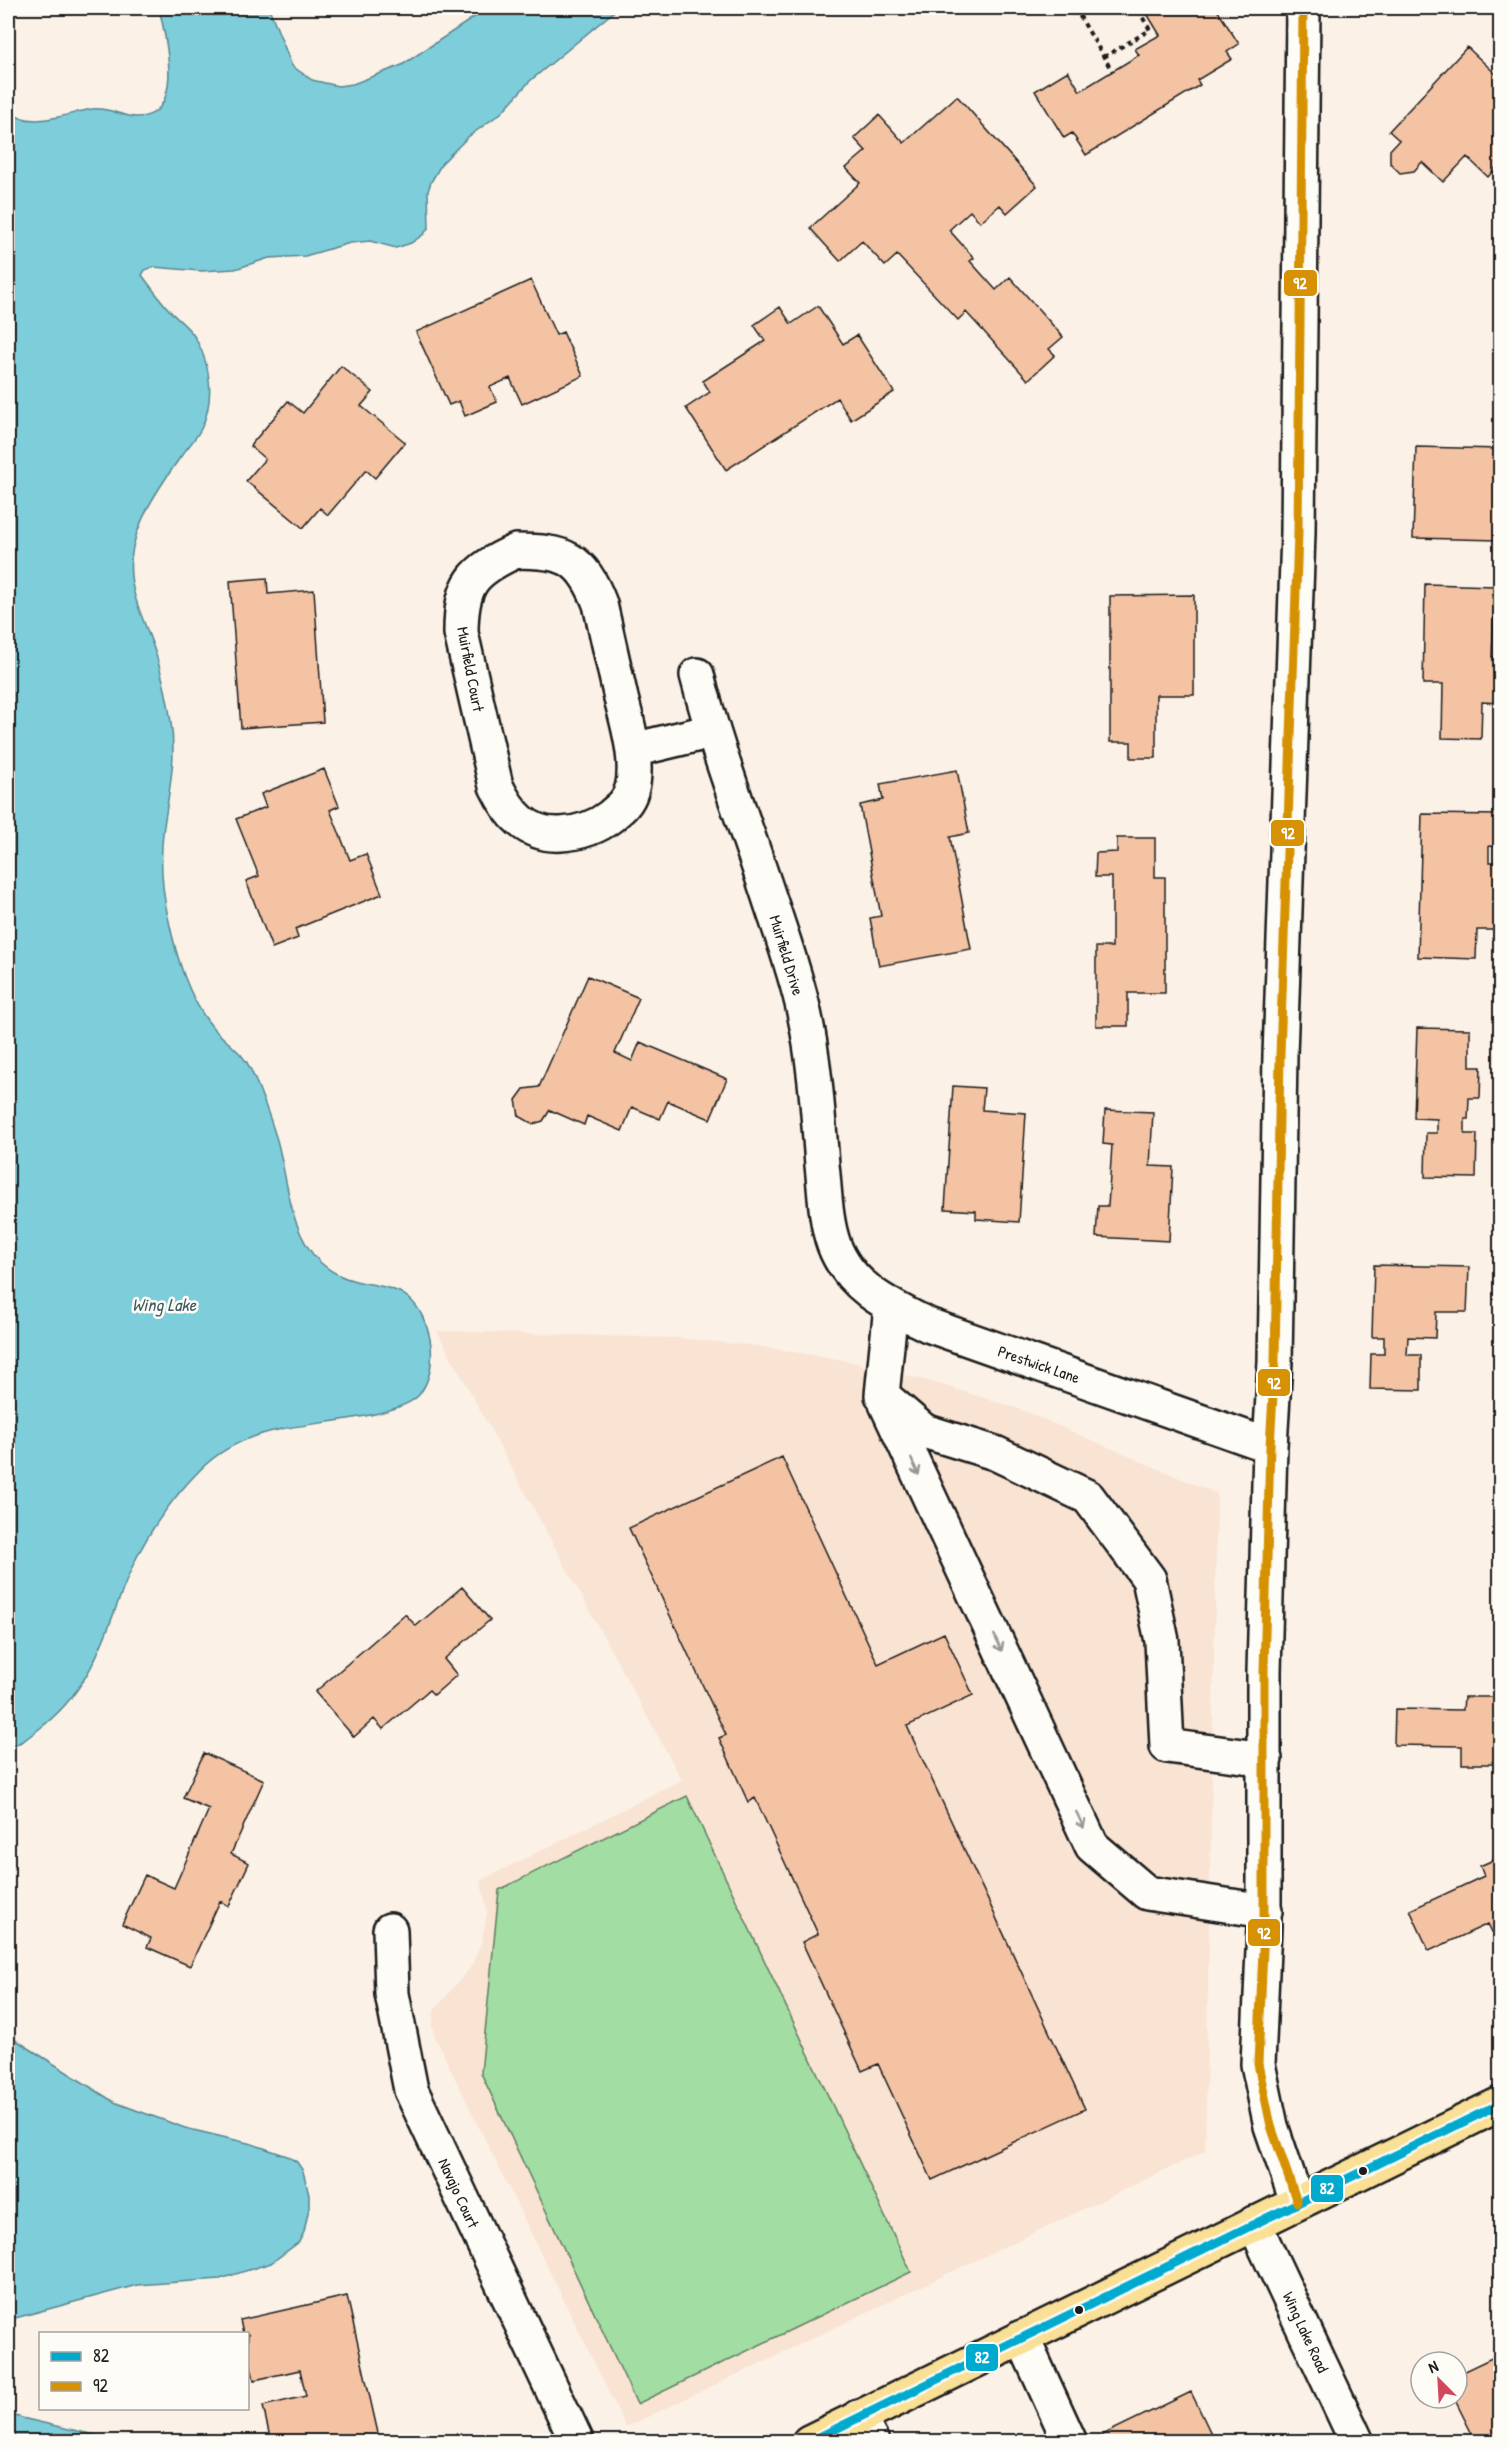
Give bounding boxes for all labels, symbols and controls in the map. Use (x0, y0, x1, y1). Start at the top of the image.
line badge: 92 (1283, 269, 1318, 297)
text: 92 (1293, 272, 1307, 294)
street label: Muirfield Court (452, 625, 490, 714)
line badge: 92 (1270, 819, 1305, 847)
text: 92 (1281, 822, 1295, 844)
street label: Muirfield Drive (764, 912, 810, 998)
water label: Wing Lake (132, 1292, 197, 1317)
street label: Prestwick Lane (995, 1340, 1083, 1388)
line badge: 92 (1257, 1368, 1291, 1397)
text: 92 (1267, 1372, 1281, 1394)
one-way arrow (910, 1457, 922, 1475)
one-way arrow (992, 1634, 1004, 1652)
one-way arrow (1075, 1811, 1086, 1829)
line badge: 92 (1247, 1918, 1281, 1947)
text: 92 (1257, 1922, 1271, 1944)
street label: Navajo Court (433, 2155, 485, 2232)
unlabelled marker (1357, 2165, 1369, 2177)
line badge: 82 (1310, 2174, 1344, 2203)
text: 82 (1320, 2177, 1335, 2199)
street label: Wing Lake Road (1278, 2288, 1334, 2376)
unlabelled marker (1073, 2304, 1085, 2316)
legend (39, 2332, 249, 2410)
text: 82 (93, 2343, 110, 2368)
line badge: 82 (965, 2343, 999, 2372)
text: 82 (975, 2346, 990, 2368)
north arrow (1409, 2350, 1469, 2410)
text: N (1425, 2354, 1442, 2378)
text: 92 (93, 2373, 109, 2398)

